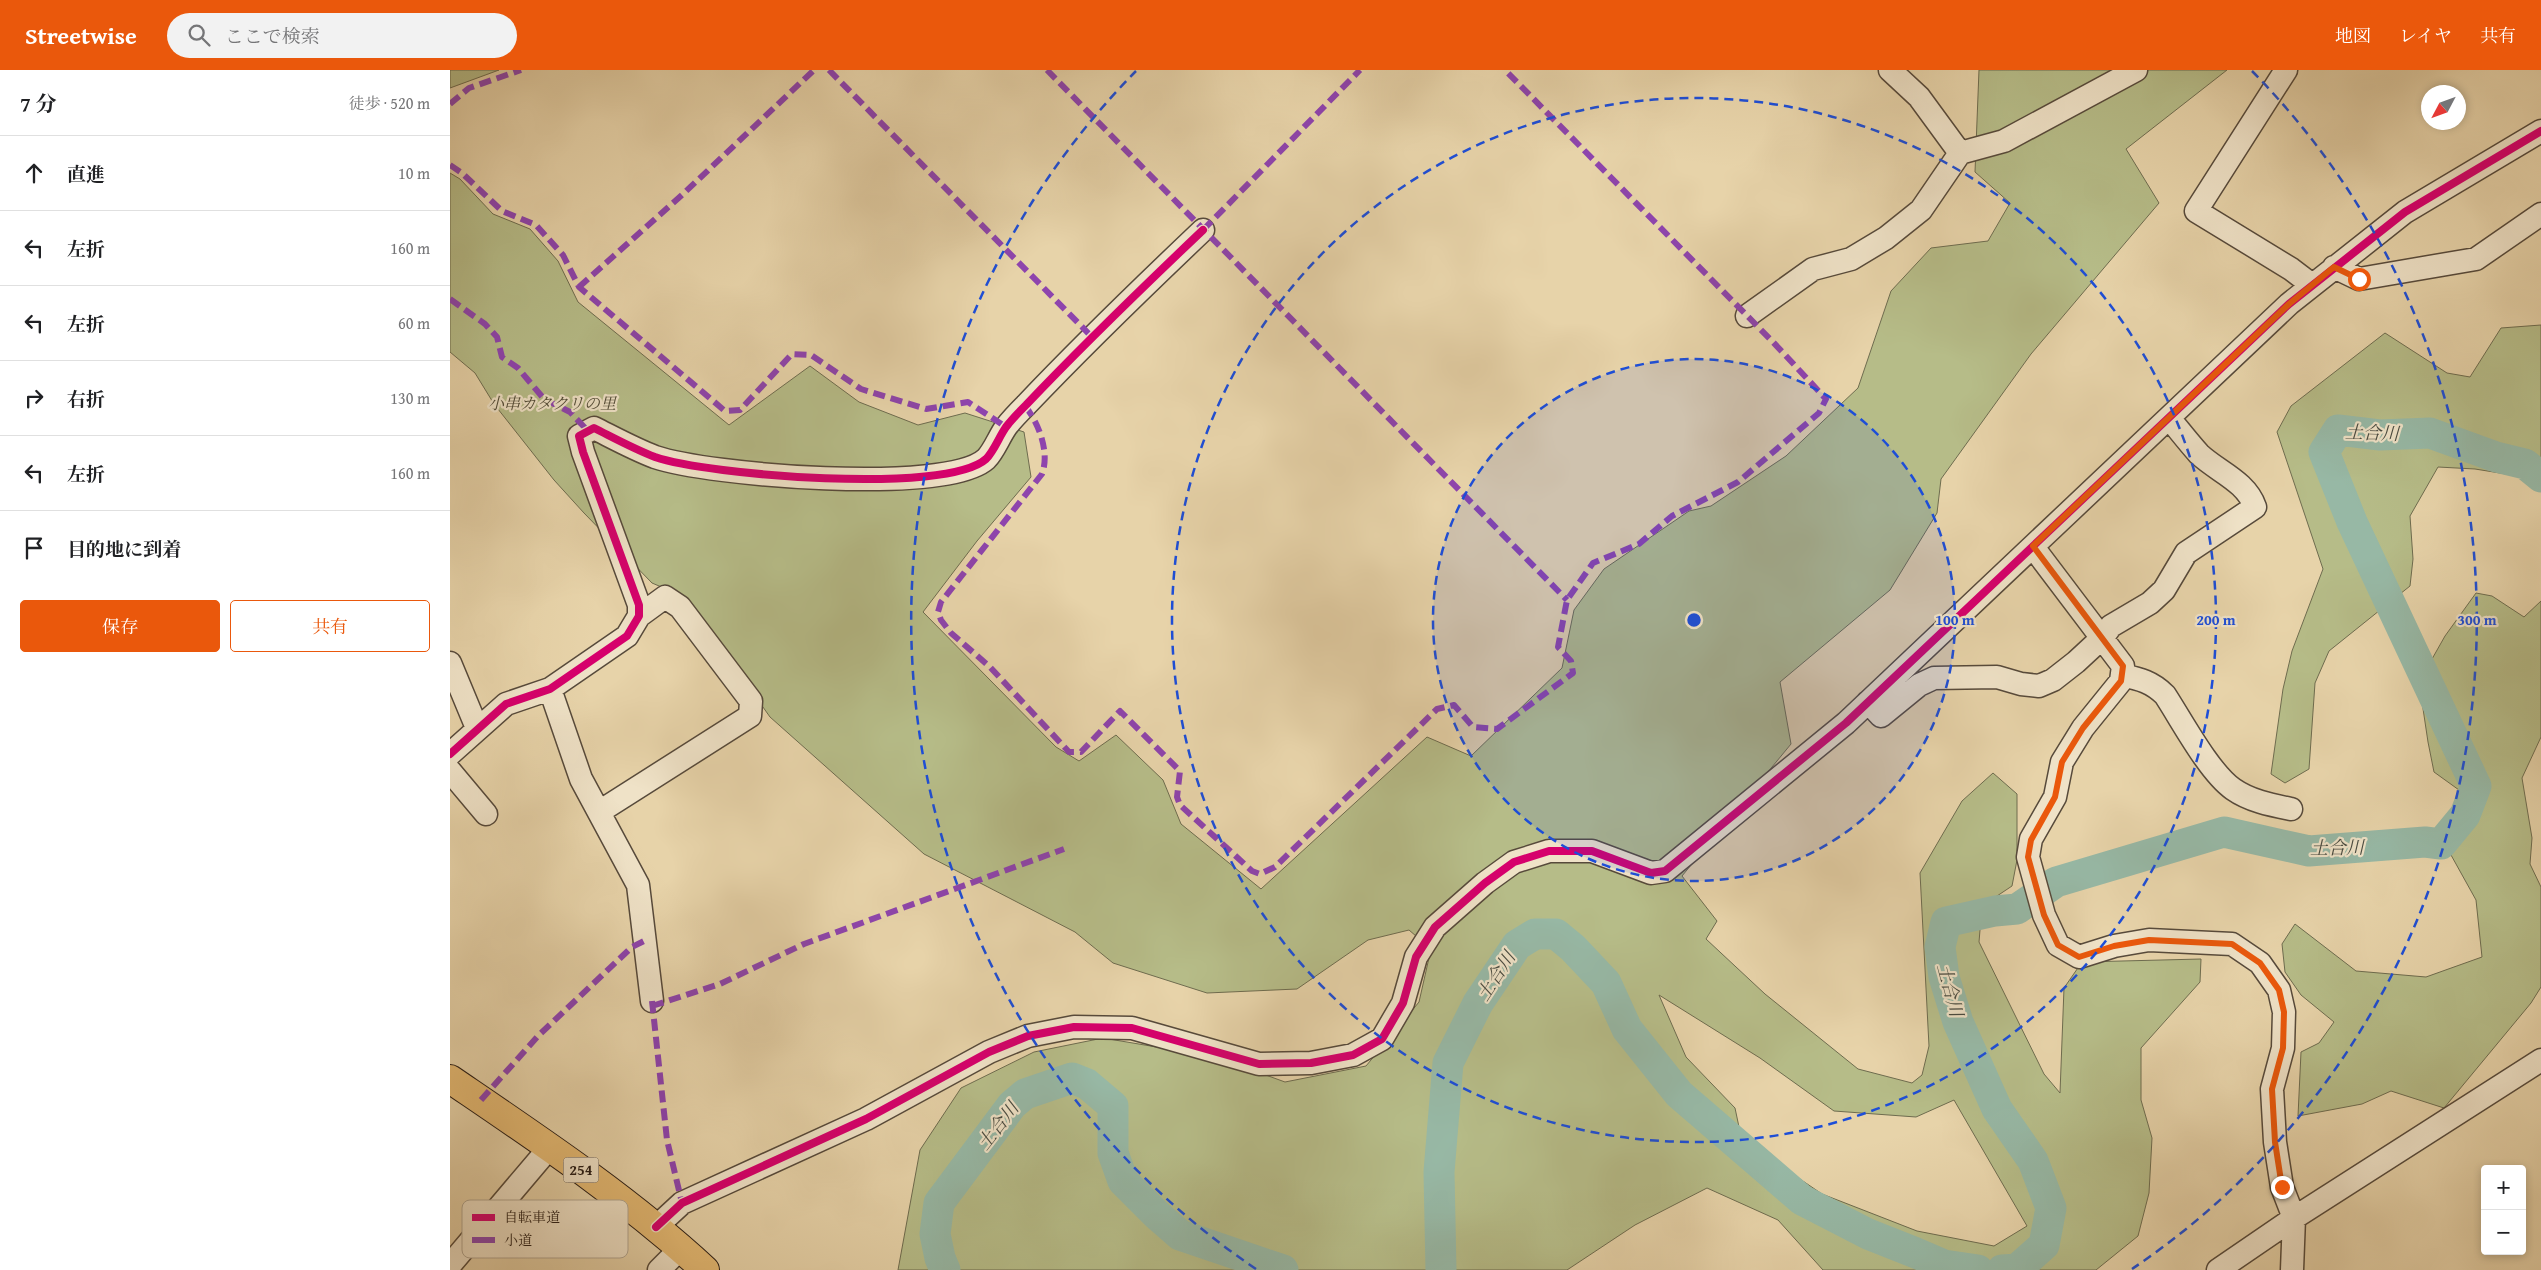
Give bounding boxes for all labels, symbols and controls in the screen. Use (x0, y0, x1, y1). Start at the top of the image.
search box (167, 13, 517, 58)
text: Streetwise (25, 18, 137, 53)
icon: search (185, 21, 213, 49)
text: ここで検索 (225, 22, 320, 50)
text: 地図 (2335, 22, 2371, 49)
text: レイヤ (2399, 22, 2452, 49)
text: 共有 (2480, 22, 2516, 49)
north arrow (2421, 85, 2466, 130)
text: 7 分 (20, 88, 57, 119)
text: 徒歩 · 520 m (349, 91, 430, 115)
icon: ahead (20, 159, 48, 187)
text: 直進 (67, 160, 105, 188)
text: 10 m (398, 161, 430, 185)
icon: left (20, 234, 48, 262)
text: 左折 (67, 235, 105, 263)
text: 160 m (390, 236, 430, 260)
route start (2348, 268, 2371, 291)
icon: left (20, 309, 48, 337)
text: 左折 (67, 310, 105, 338)
text: 60 m (398, 311, 430, 335)
icon: right (20, 384, 48, 412)
text: 右折 (67, 385, 105, 413)
text: 130 m (390, 386, 430, 410)
park label: 小串カタクリの里 (488, 391, 618, 415)
water label: 土合川 (2345, 418, 2401, 447)
icon: left (20, 459, 48, 487)
text: 左折 (67, 460, 105, 488)
text: 160 m (390, 461, 430, 485)
icon: arrive (20, 534, 48, 562)
text: 目的地に到着 (67, 535, 181, 563)
button: 保存 (20, 600, 220, 652)
button: 共有 (230, 600, 430, 652)
text: 100 m (1935, 609, 1975, 630)
text: 200 m (2196, 609, 2236, 630)
text: 300 m (2457, 609, 2497, 630)
centre of rings (1685, 611, 1703, 629)
water label: 土合川 (2310, 833, 2366, 861)
water label: 土合川 (1470, 944, 1523, 1006)
water label: 土合川 (1930, 960, 1971, 1021)
water label: 土合川 (970, 1095, 1026, 1155)
road number: 254 (564, 1158, 598, 1182)
map controls (2481, 1165, 2526, 1255)
button: + (2481, 1165, 2526, 1210)
route end (2271, 1176, 2294, 1199)
legend (462, 1200, 628, 1258)
text: 自転車道 (504, 1207, 560, 1227)
button: − (2481, 1210, 2526, 1255)
text: 小道 (504, 1230, 532, 1250)

